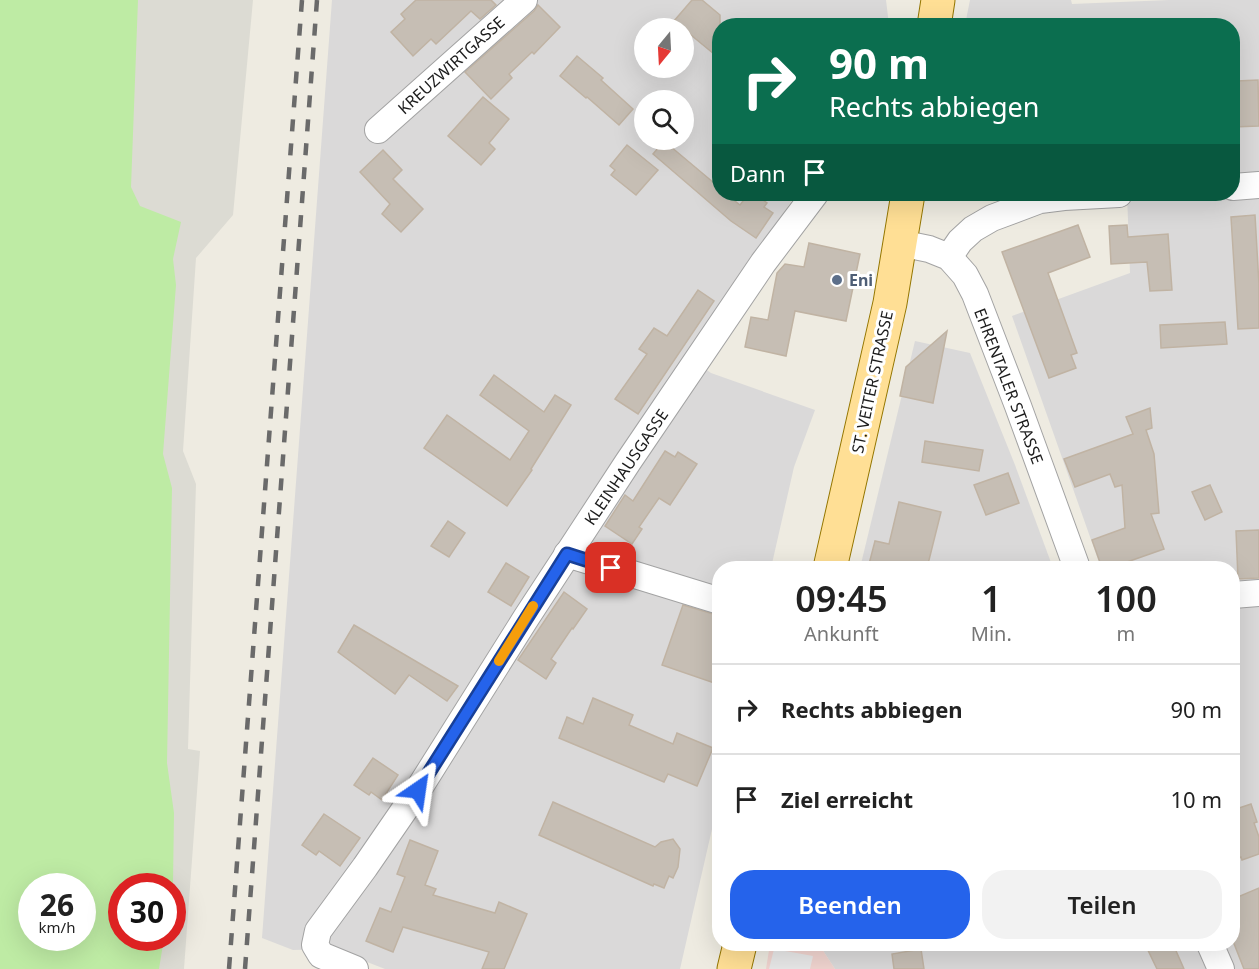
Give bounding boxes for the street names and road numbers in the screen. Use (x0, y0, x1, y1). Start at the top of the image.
street label: KREUZWIRTGASSE (393, 11, 509, 119)
street label: EHRENTALER STRASSE (969, 305, 1049, 467)
street label: ST. VEITER STRASSE (846, 309, 898, 455)
street label: KLEINHAUSGASSE (579, 405, 673, 529)

